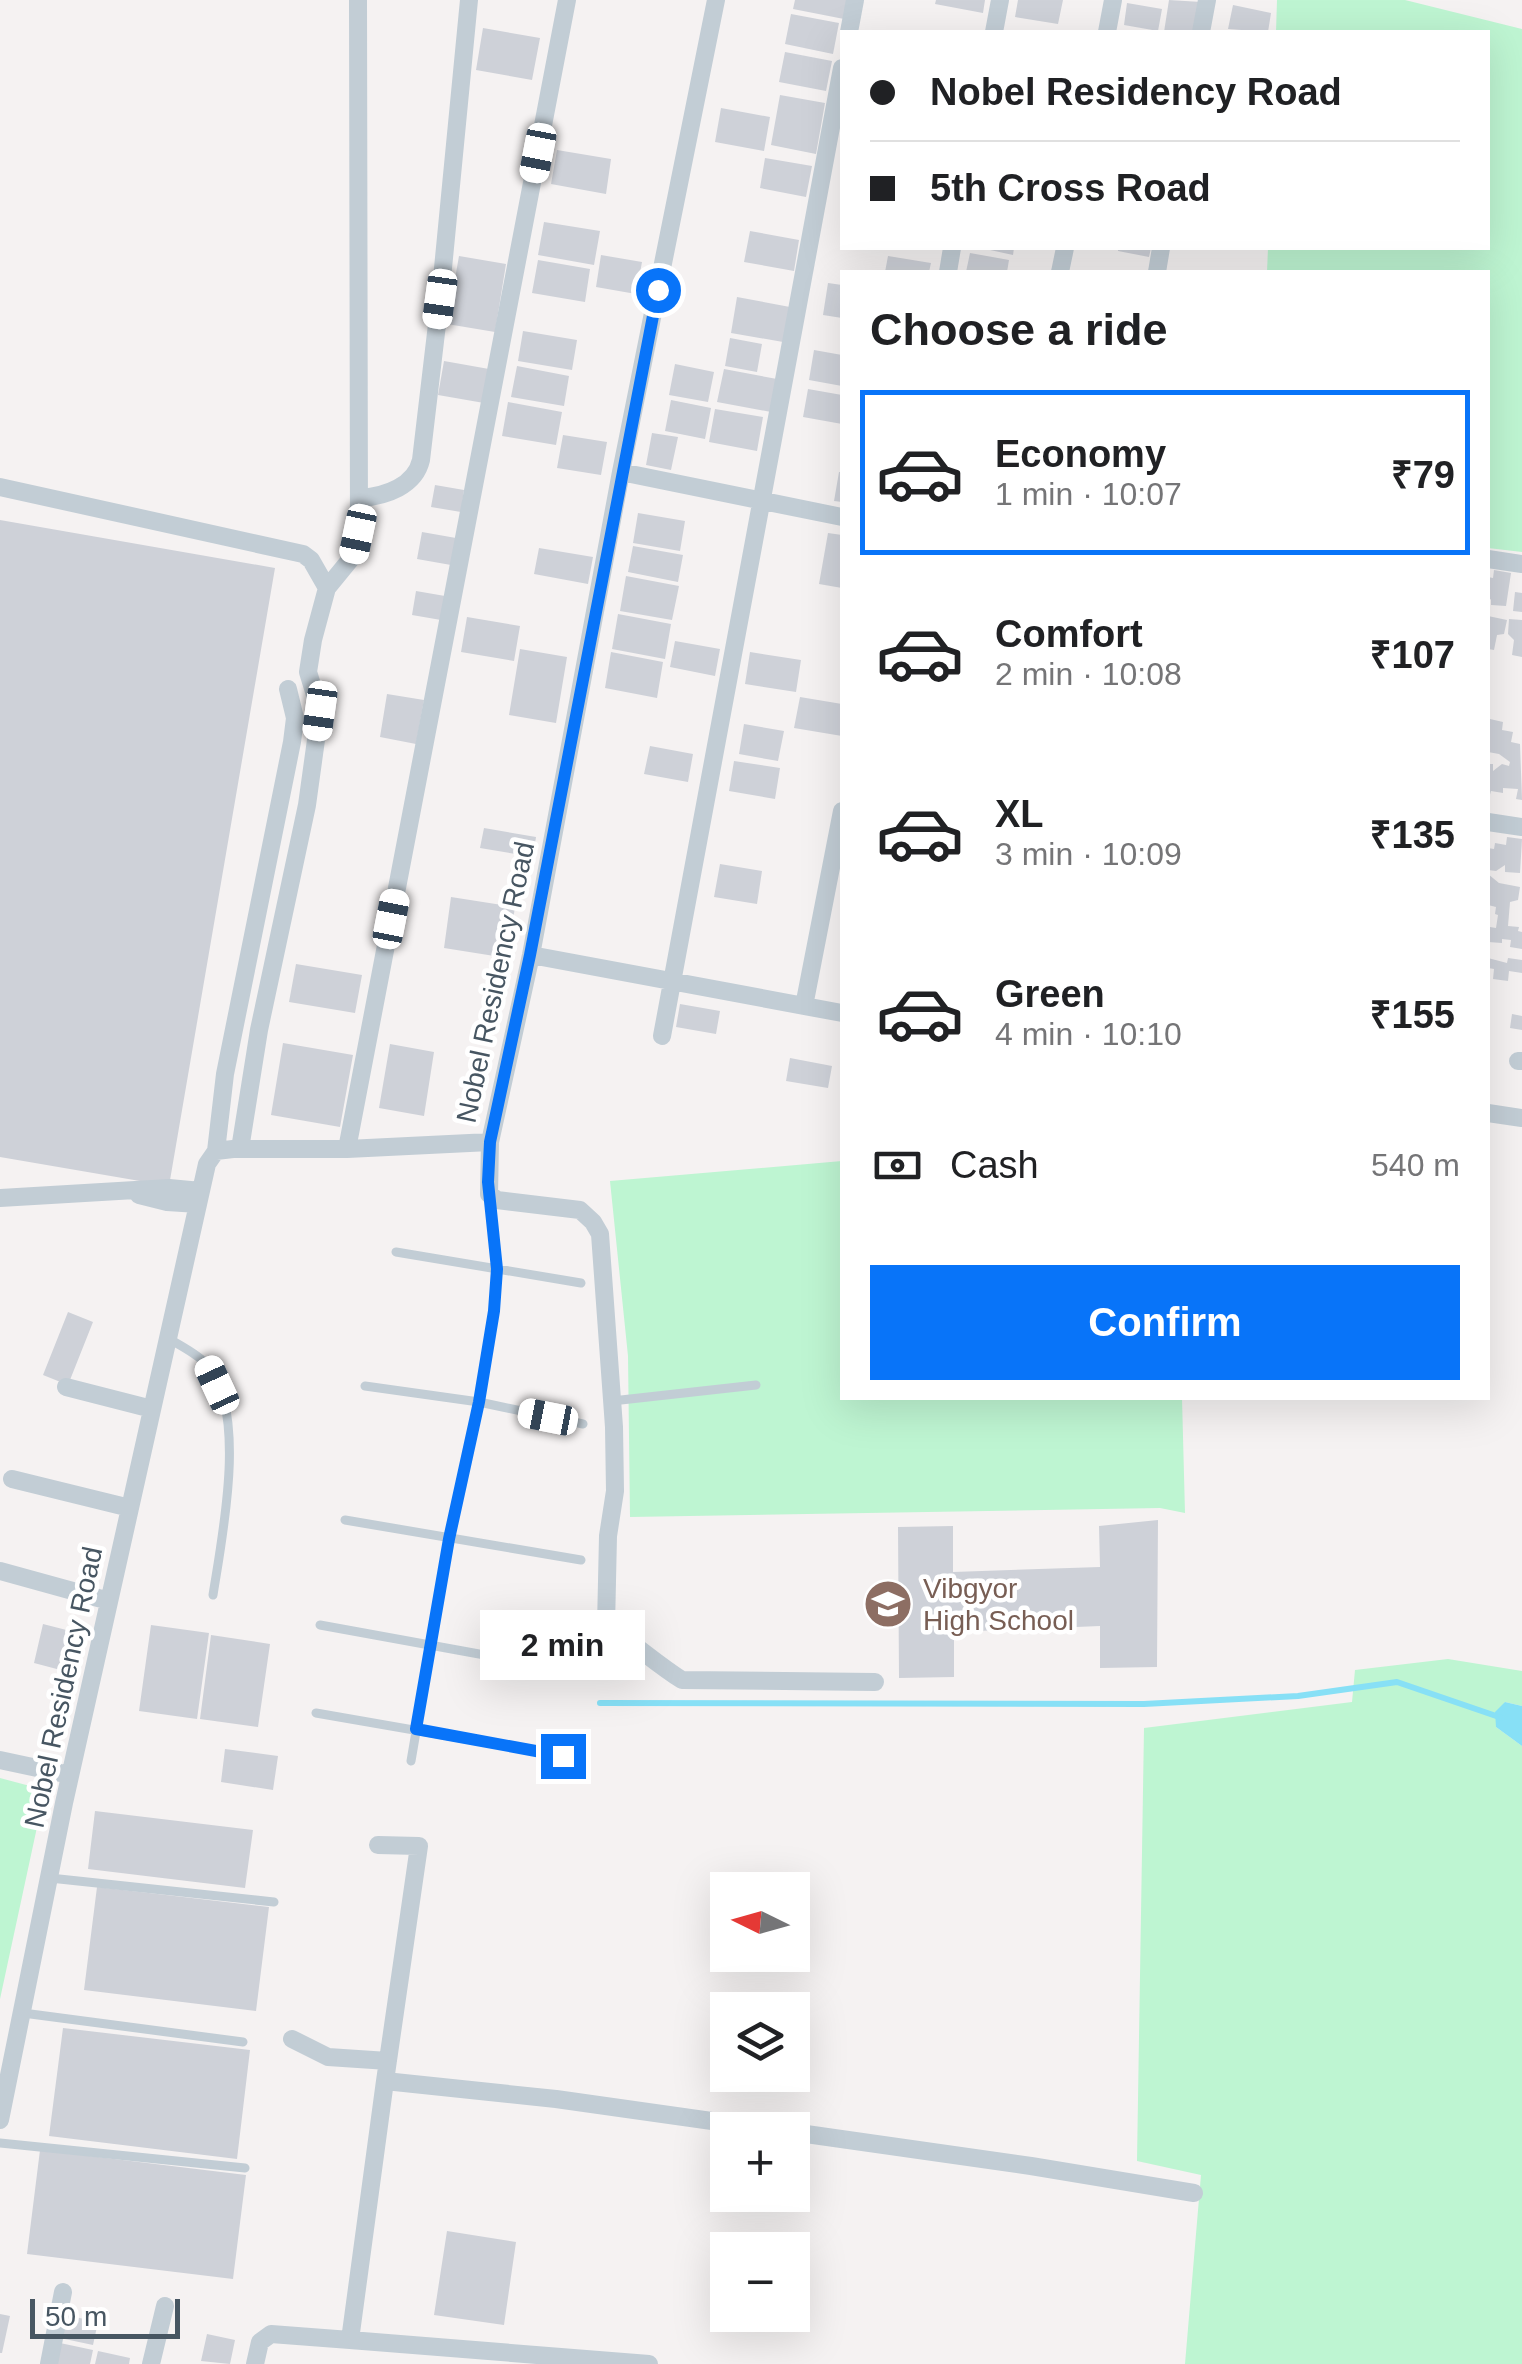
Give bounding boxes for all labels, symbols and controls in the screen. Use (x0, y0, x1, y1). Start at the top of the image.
text: Nobel Residency Road (930, 71, 1342, 113)
car (518, 121, 558, 185)
text: 5th Cross Road (930, 167, 1211, 209)
car (421, 267, 459, 331)
route start (636, 268, 681, 313)
text: Choose a ride (870, 304, 1168, 355)
icon: car (875, 428, 965, 518)
text: Economy (995, 433, 1166, 475)
text: ₹79 (1391, 454, 1455, 496)
text: 1 min · 10:07 (995, 476, 1182, 512)
car (337, 502, 379, 566)
icon: car (875, 608, 965, 698)
text: Comfort (995, 613, 1143, 655)
text: ₹107 (1370, 634, 1455, 676)
text: 2 min · 10:08 (995, 656, 1182, 692)
car (301, 679, 339, 743)
icon: car (875, 788, 965, 878)
text: XL (995, 793, 1044, 835)
text: ₹135 (1370, 814, 1455, 856)
text: 3 min · 10:09 (995, 836, 1182, 872)
street label: Nobel Residency Road (451, 839, 540, 1125)
car (371, 887, 411, 951)
icon: car (875, 968, 965, 1058)
text: Green (995, 973, 1105, 1015)
text: ₹155 (1370, 994, 1455, 1036)
text: 4 min · 10:10 (995, 1016, 1182, 1052)
icon: cash (870, 1138, 925, 1193)
text: Cash (950, 1144, 1039, 1186)
text: 540 m (1371, 1147, 1460, 1183)
button: Confirm (870, 1265, 1460, 1380)
car (191, 1351, 243, 1419)
car (516, 1397, 580, 1437)
street label: Nobel Residency Road (19, 1544, 108, 1830)
place label: Vibgyor High School (923, 1573, 1074, 1636)
school or university icon: Vibgyor High School (862, 1578, 914, 1630)
callout: 2 min (480, 1611, 646, 1681)
text: 2 min (521, 1627, 604, 1663)
route end (541, 1734, 586, 1779)
north arrow (710, 1872, 810, 1972)
map controls (710, 1872, 810, 2332)
button: layers (710, 1992, 810, 2092)
button: + (710, 2112, 810, 2212)
button: − (710, 2232, 810, 2332)
scale bar (30, 2294, 180, 2338)
text: 50 m (45, 2301, 107, 2332)

